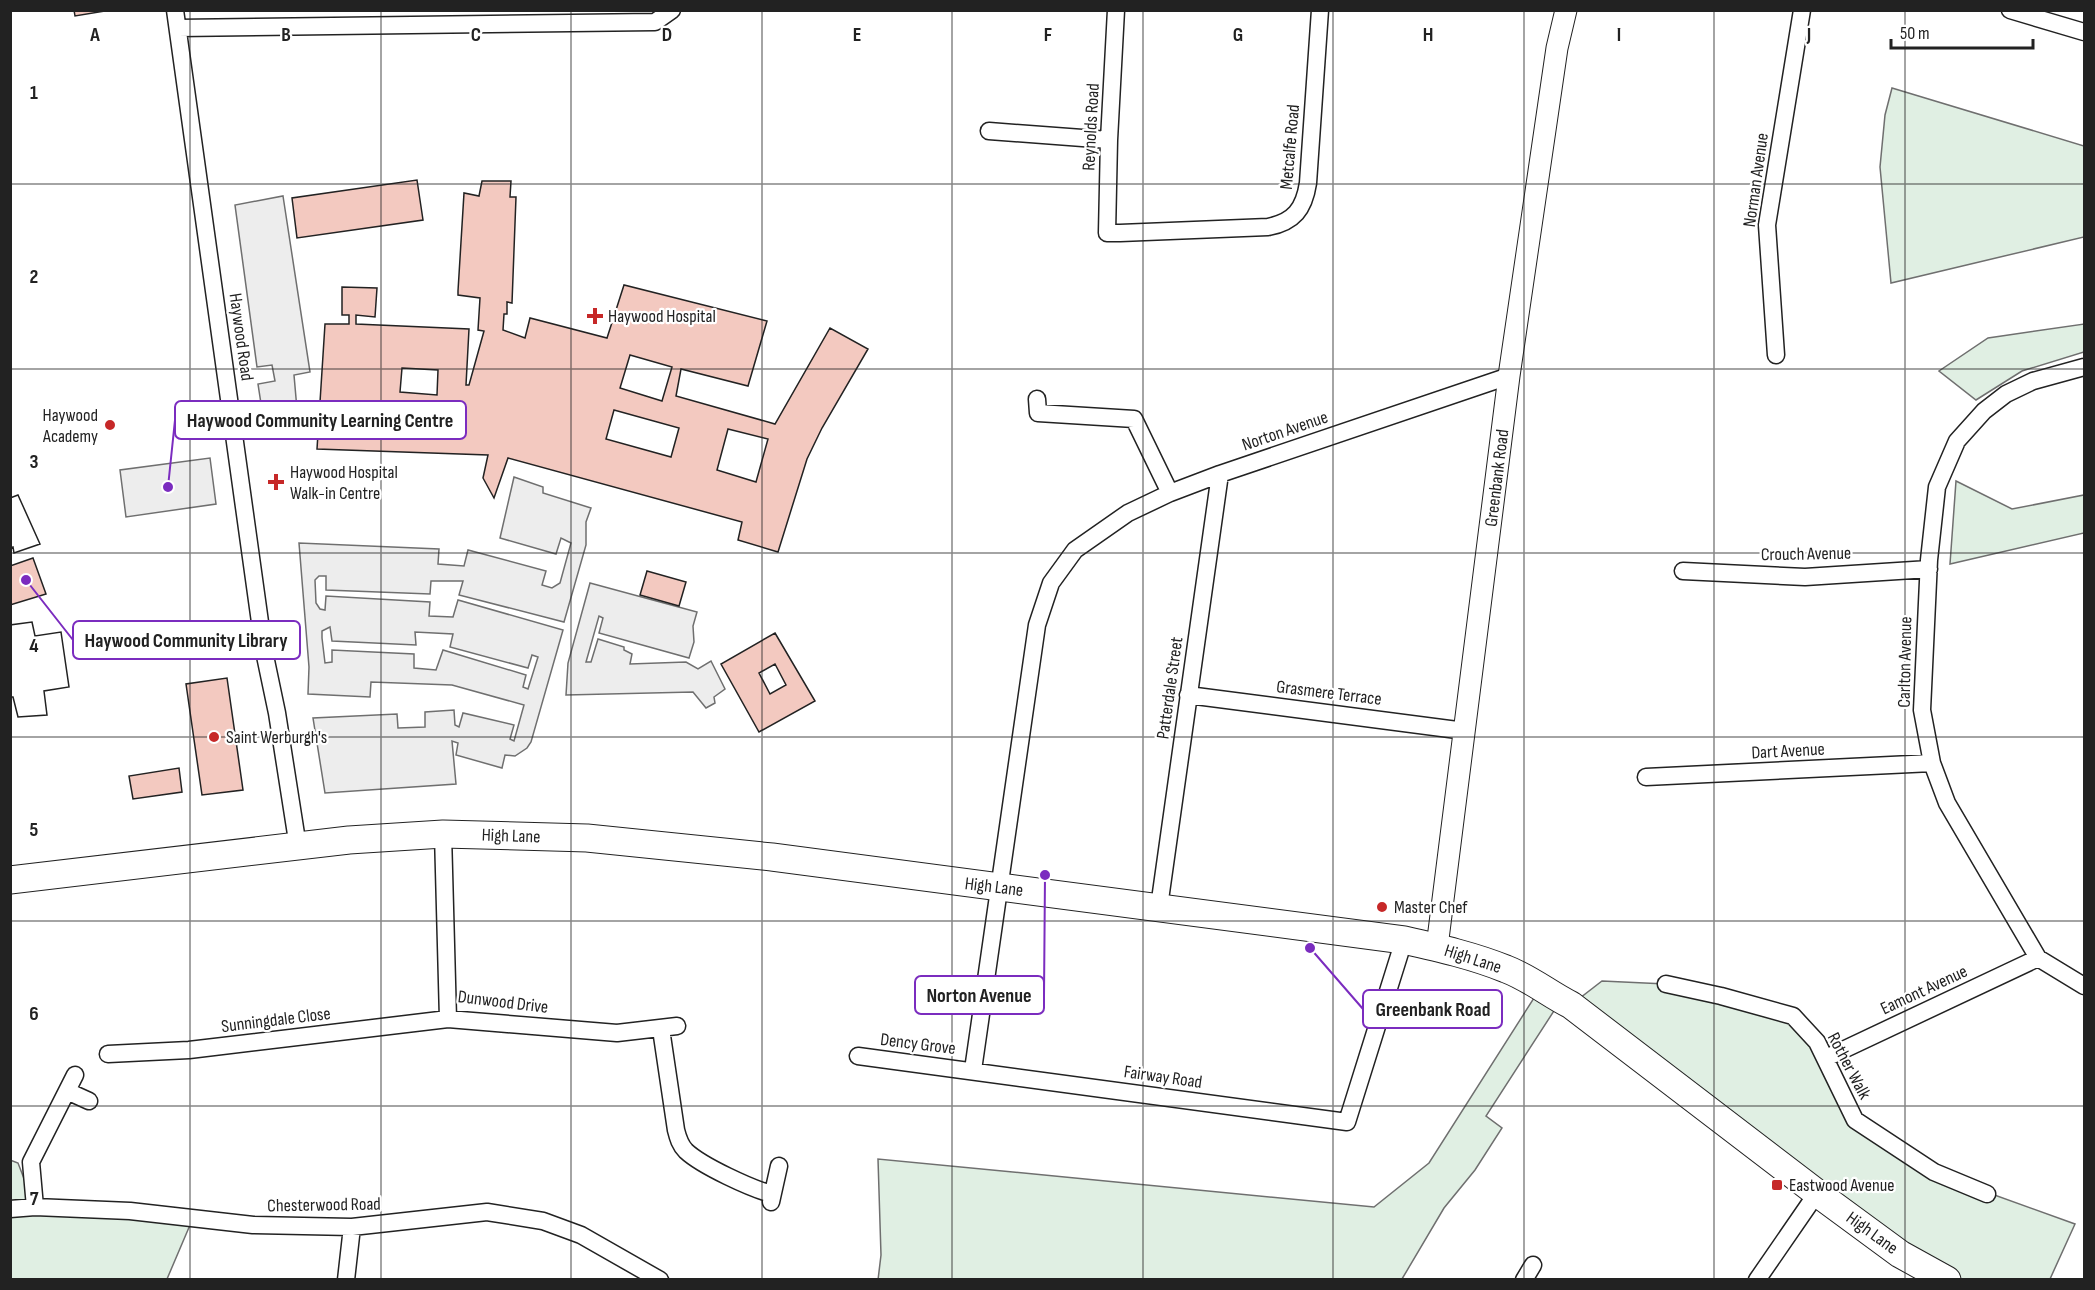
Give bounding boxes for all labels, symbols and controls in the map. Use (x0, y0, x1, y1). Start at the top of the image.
scale bar (1891, 12, 2034, 50)
text: A (89, 23, 100, 47)
text: B (281, 23, 291, 47)
text: C (471, 23, 481, 47)
text: D (662, 23, 672, 47)
text: E (853, 23, 861, 47)
text: F (1044, 23, 1052, 47)
text: G (1233, 23, 1243, 47)
text: H (1423, 23, 1433, 47)
text: I (1617, 23, 1621, 47)
text: J (1806, 23, 1811, 47)
text: 50 m (1900, 23, 1930, 44)
text: 1 (30, 81, 38, 105)
street label: Reynolds Road (1078, 83, 1104, 171)
street label: Metcalfe Road (1276, 104, 1304, 190)
street label: Norman Avenue (1739, 132, 1773, 228)
text: 2 (30, 265, 38, 289)
street label: Haywood Road (224, 292, 258, 382)
place label: Haywood Hospital (608, 306, 716, 327)
marker: Haywood Hospital (586, 307, 604, 325)
callout: Haywood Community Learning Centre (175, 401, 466, 439)
place label: Haywood Academy (42, 405, 98, 447)
street label: Norton Avenue (1239, 407, 1331, 455)
text: Haywood Community Learning Centre (187, 409, 453, 433)
marker: Haywood Academy (103, 418, 117, 432)
street label: Greenbank Road (1481, 428, 1513, 528)
text: 3 (30, 450, 39, 474)
place label: Haywood Hospital Walk-in Centre (290, 462, 398, 504)
marker: Haywood Hospital Walk-in Centre (267, 473, 285, 491)
street label: Crouch Avenue (1761, 543, 1851, 565)
street label: Carlton Avenue (1894, 616, 1916, 708)
callout: Haywood Community Library (73, 621, 300, 659)
text: Haywood Community Library (84, 629, 288, 653)
text: 4 (29, 634, 39, 658)
street label: Patterdale Street (1152, 635, 1188, 741)
street label: Grasmere Terrace (1275, 676, 1383, 710)
place label: Saint Werburgh's (226, 727, 327, 748)
marker: Saint Werburgh's (207, 730, 221, 744)
street label: Dart Avenue (1751, 739, 1825, 763)
text: 5 (30, 818, 39, 842)
street label: High Lane (481, 824, 541, 848)
street label: High Lane (964, 873, 1024, 901)
place label: Master Chef (1394, 897, 1468, 918)
marker: Master Chef (1375, 900, 1389, 914)
street label: High Lane (1442, 940, 1504, 978)
street label: Eamont Avenue (1877, 961, 1971, 1019)
callout: Norton Avenue (915, 976, 1044, 1014)
text: Norton Avenue (926, 984, 1032, 1008)
street label: Dunwood Drive (457, 986, 549, 1018)
callout: Greenbank Road (1363, 990, 1502, 1028)
text: Greenbank Road (1376, 998, 1490, 1022)
text: 6 (29, 1002, 39, 1026)
street label: Sunningdale Close (220, 1003, 332, 1037)
street label: Dency Grove (879, 1029, 957, 1059)
street label: Rother Walk (1823, 1029, 1875, 1103)
street label: Fairway Road (1123, 1061, 1203, 1093)
place label: Eastwood Avenue (1789, 1175, 1894, 1196)
marker: Eastwood Avenue (1770, 1178, 1784, 1192)
text: 7 (30, 1187, 39, 1211)
street label: Chesterwood Road (267, 1194, 381, 1216)
street label: High Lane (1842, 1207, 1902, 1259)

